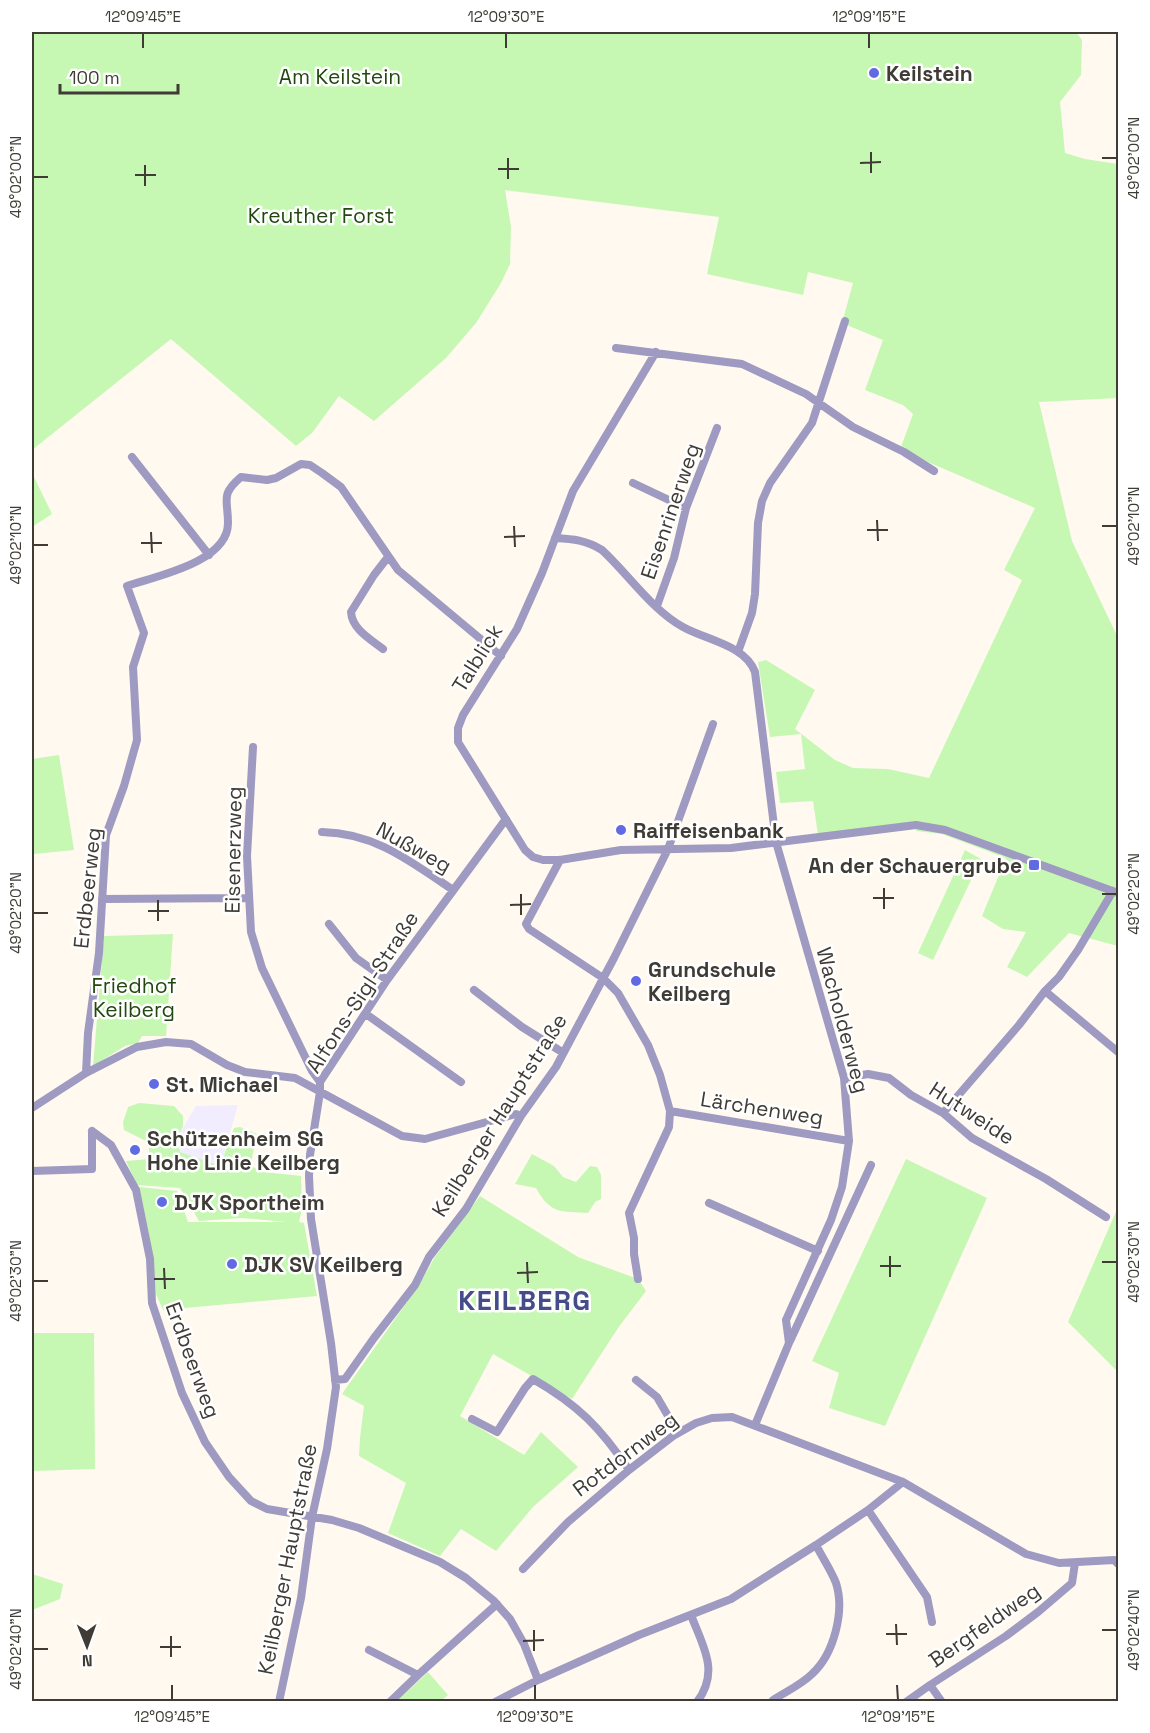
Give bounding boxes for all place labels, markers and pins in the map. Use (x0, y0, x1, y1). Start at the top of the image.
place label: Keilstein (886, 60, 973, 87)
marker: Keilstein (867, 66, 881, 80)
place label: Raiffeisenbank (633, 817, 784, 844)
marker: Raiffeisenbank (614, 823, 628, 837)
place label: An der Schauergrube (808, 852, 1022, 879)
marker: An der Schauergrube (1027, 858, 1041, 872)
place label: Grundschule Keilberg (648, 956, 776, 1007)
marker: Grundschule Keilberg (629, 974, 643, 988)
place label: St. Michael (166, 1071, 278, 1098)
marker: St. Michael (147, 1077, 161, 1091)
place label: Schützenheim SG Hohe Linie Keilberg (147, 1125, 340, 1176)
marker: Schützenheim SG Hohe Linie Keilberg (128, 1143, 142, 1157)
place label: DJK Sportheim (174, 1189, 325, 1216)
marker: DJK Sportheim (155, 1195, 169, 1209)
place label: DJK SV Keilberg (244, 1251, 403, 1278)
marker: DJK SV Keilberg (225, 1257, 239, 1271)

